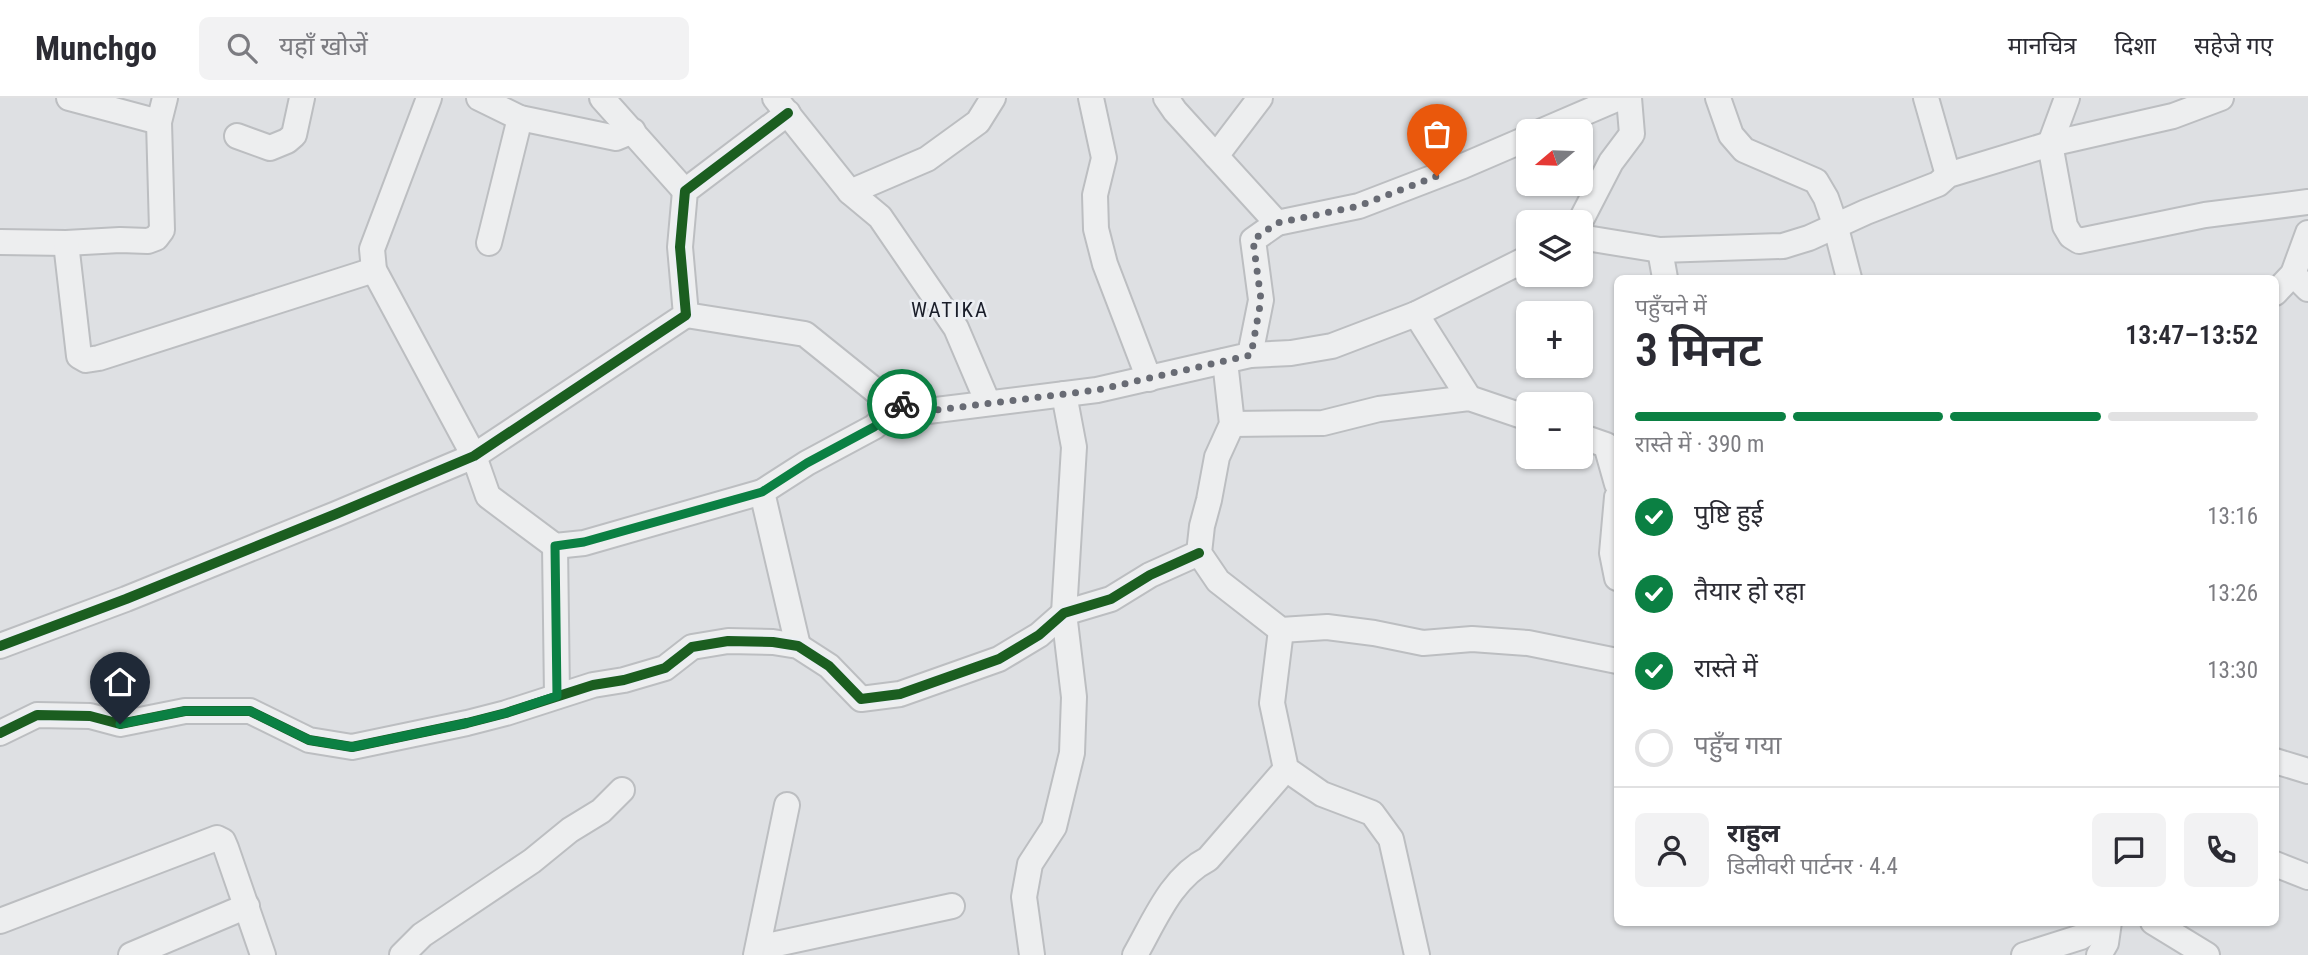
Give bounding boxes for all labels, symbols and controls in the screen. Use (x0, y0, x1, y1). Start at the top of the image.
search box (199, 17, 689, 80)
text: Munchgo (35, 29, 157, 68)
icon: search (223, 29, 261, 67)
text: यहाँ खोजें (279, 31, 368, 61)
text: मानचित्र (2008, 32, 2076, 60)
text: दिशा (2114, 32, 2156, 60)
text: सहेजे गए (2194, 32, 2273, 60)
pin (1407, 104, 1467, 176)
icon: bag (1418, 115, 1456, 153)
north arrow (1516, 119, 1592, 196)
map controls (1516, 119, 1593, 469)
button: layers (1516, 210, 1593, 287)
text: पहुँचने में (1635, 294, 1707, 321)
district label: WATIKA (911, 298, 989, 322)
button: + (1516, 301, 1593, 378)
text: 13:47–13:52 (2125, 320, 2258, 350)
text: 3 मिनट (1635, 323, 1762, 377)
courier (867, 369, 937, 439)
icon: bike (883, 385, 921, 423)
button: − (1516, 392, 1593, 469)
text: रास्ते में · 390 m (1635, 431, 1764, 458)
icon: check (1635, 498, 1673, 536)
text: पुष्टि हुई (1694, 499, 1763, 529)
text: 13:16 (2207, 503, 2258, 530)
icon: check (1635, 575, 1673, 613)
text: तैयार हो रहा (1694, 576, 1805, 606)
text: 13:26 (2207, 580, 2258, 607)
pin (90, 652, 150, 724)
icon: check (1635, 652, 1673, 690)
text: रास्ते में (1694, 653, 1758, 683)
text: 13:30 (2207, 657, 2258, 684)
icon: home (101, 663, 139, 701)
text: पहुँच गया (1694, 730, 1782, 760)
button: person (1635, 813, 1709, 887)
button: chat (2092, 813, 2166, 887)
button: phone (2184, 813, 2258, 887)
text: राहुल (1727, 818, 1780, 848)
text: डिलीवरी पार्टनर · 4.4 (1727, 853, 1898, 880)

